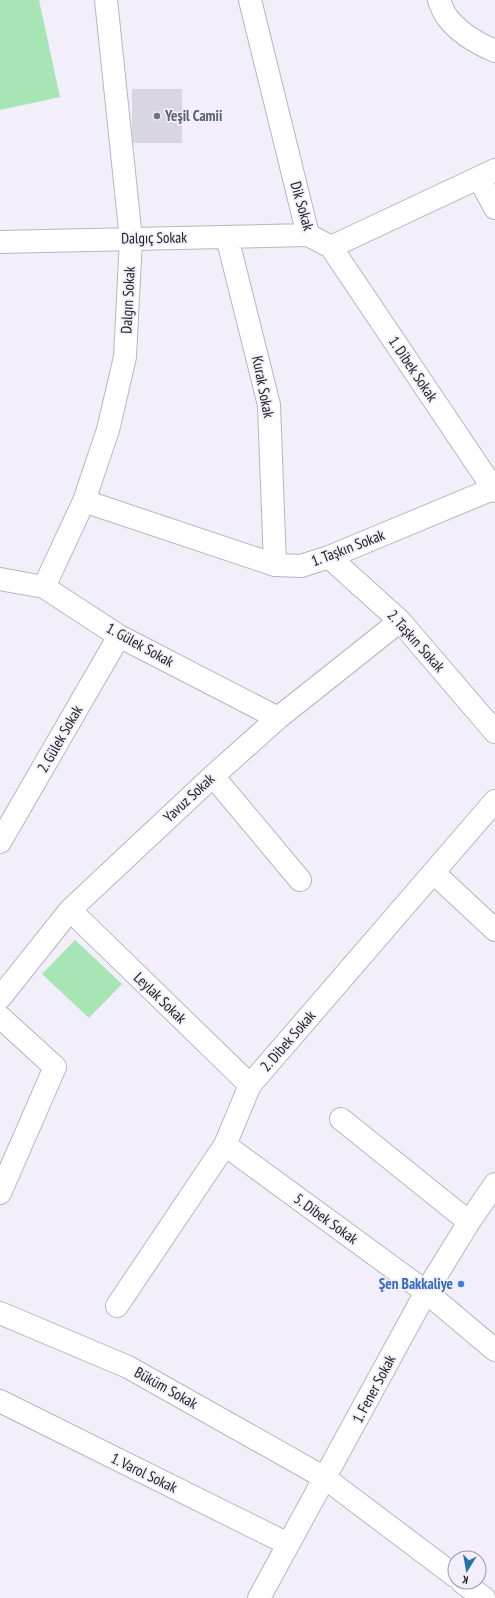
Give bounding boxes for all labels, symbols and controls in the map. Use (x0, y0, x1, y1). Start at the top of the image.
place label: Yeşil Camii (164, 106, 222, 125)
marker: Yeşil Camii (152, 111, 162, 121)
street label: Dik Sokak (286, 179, 319, 233)
street label: Dalgıç Sokak (121, 227, 187, 248)
street label: Dalgın Sokak (116, 266, 139, 334)
street label: 1. Dibek Sokak (385, 332, 442, 405)
street label: Kurak Sokak (248, 354, 279, 420)
street label: 1. Taşkın Sokak (308, 525, 387, 570)
street label: 2. Taşkın Sokak (384, 606, 449, 676)
street label: 1. Gülek Sokak (103, 618, 178, 671)
street label: 2. Gülek Sokak (33, 702, 86, 776)
street label: Yavuz Sokak (159, 769, 218, 826)
street label: Leylak Sokak (130, 968, 191, 1027)
street label: 2. Dibek Sokak (256, 1006, 319, 1075)
street label: 5. Dibek Sokak (291, 1189, 362, 1248)
place label: Şen Bakkaliye (379, 1274, 453, 1293)
marker: Şen Bakkaliye (456, 1279, 466, 1289)
street label: 1. Fener Sokak (348, 1351, 400, 1426)
street label: Büküm Sokak (131, 1362, 201, 1413)
street label: 1. Varol Sokak (108, 1448, 181, 1497)
north arrow (447, 1550, 487, 1590)
text: K (461, 1572, 469, 1587)

